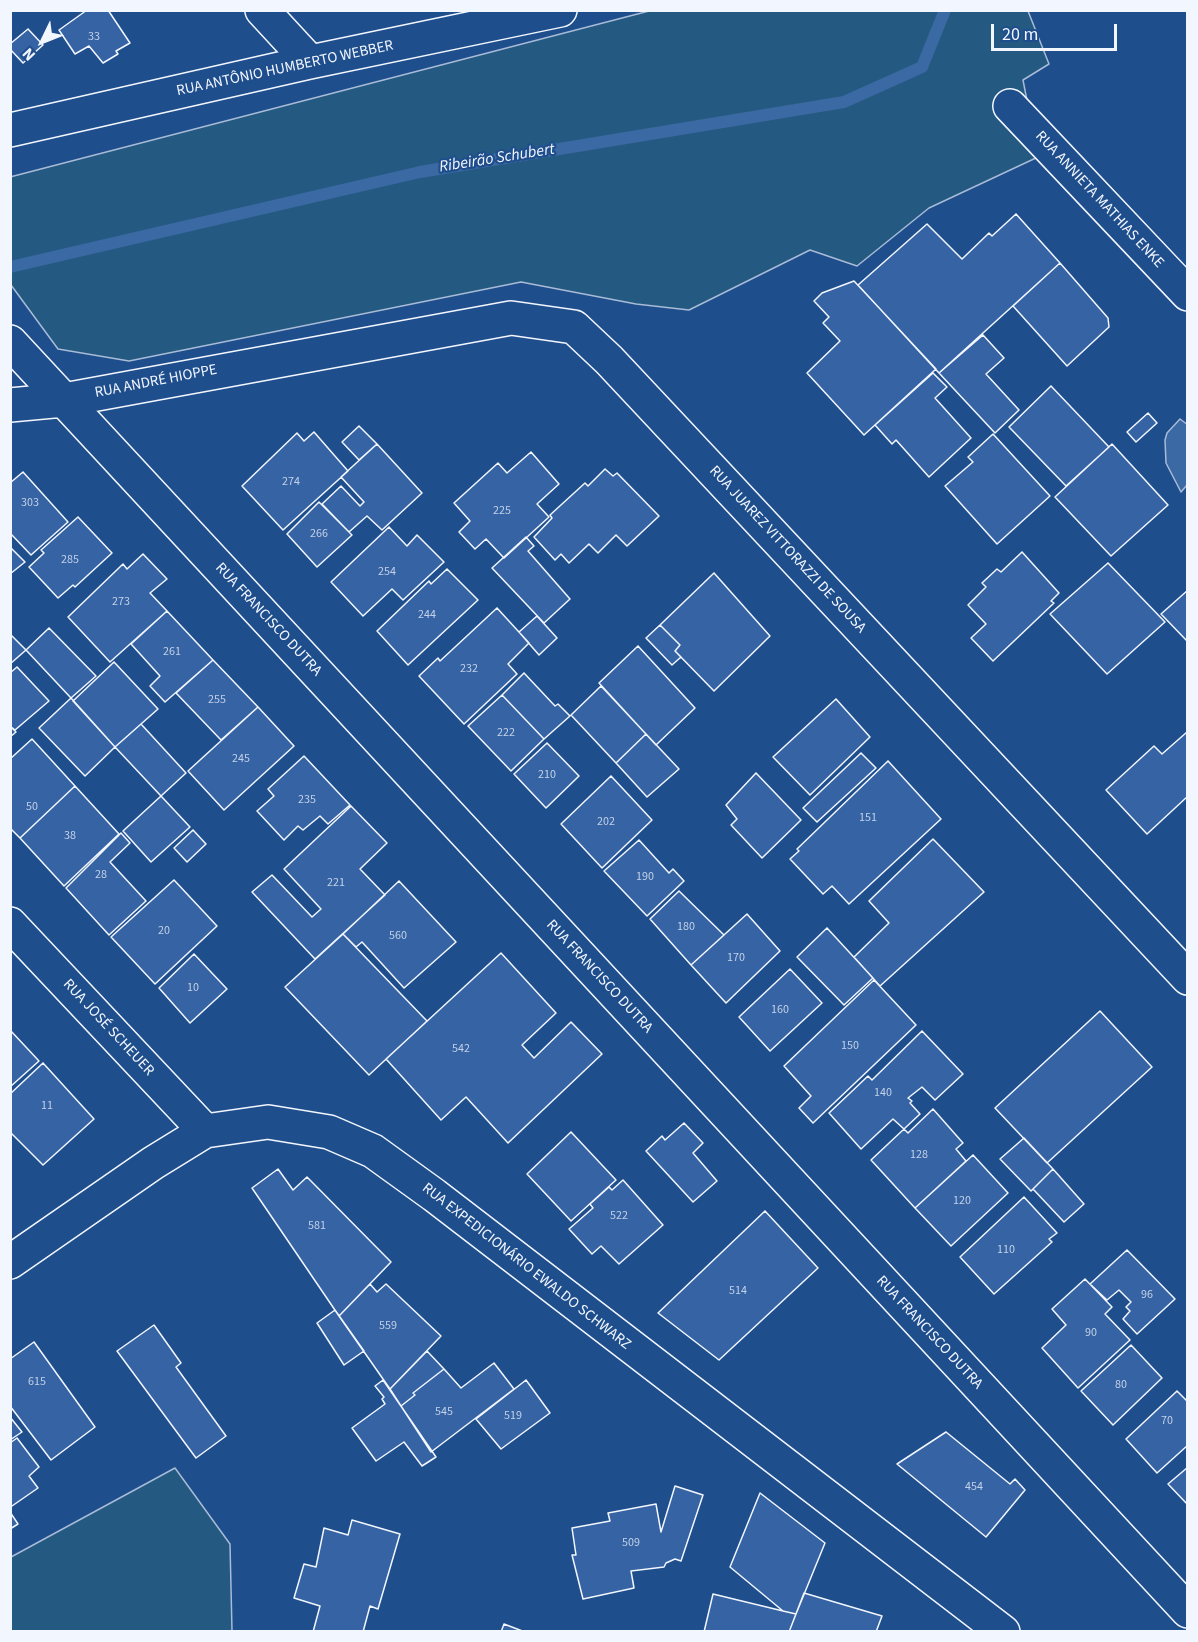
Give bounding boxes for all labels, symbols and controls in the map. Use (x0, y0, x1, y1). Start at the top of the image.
north arrow (12, 12, 72, 72)
scale bar (994, 12, 1120, 50)
text: 20 m (1002, 22, 1038, 47)
house number: 33 (88, 30, 100, 44)
street label: RUA ANTÔNIO HUMBERTO WEBBER (175, 37, 395, 101)
text: N (17, 43, 41, 66)
street label: RUA ANNIETA MATHIAS ENKE (1031, 128, 1167, 272)
water label: Ribeirão Schubert (438, 140, 556, 178)
street label: RUA ANDRÉ HIOPPE (93, 361, 219, 403)
street label: RUA JUAREZ VITTORAZZI DE SOUSA (705, 463, 869, 637)
house number: 274 (282, 475, 300, 489)
house number: 303 (21, 496, 39, 510)
house number: 225 (493, 504, 511, 518)
house number: 266 (310, 527, 328, 541)
house number: 285 (61, 553, 79, 567)
street label: RUA FRANCISCO DUTRA (211, 560, 325, 680)
house number: 254 (378, 565, 396, 579)
house number: 273 (112, 595, 130, 609)
house number: 244 (418, 608, 436, 622)
house number: 261 (163, 645, 181, 659)
house number: 232 (460, 662, 478, 676)
house number: 255 (208, 693, 226, 707)
house number: 222 (497, 726, 515, 740)
house number: 245 (232, 752, 250, 766)
house number: 210 (538, 768, 556, 782)
house number: 235 (298, 793, 316, 807)
house number: 50 (26, 800, 38, 814)
house number: 151 (859, 811, 877, 825)
house number: 202 (597, 815, 615, 829)
house number: 38 (64, 829, 76, 843)
house number: 28 (95, 868, 107, 882)
house number: 190 (636, 870, 654, 884)
house number: 221 (327, 876, 345, 890)
street label: RUA FRANCISCO DUTRA (542, 917, 656, 1037)
house number: 180 (677, 920, 695, 934)
house number: 20 (158, 924, 170, 938)
house number: 560 (389, 929, 407, 943)
house number: 170 (727, 951, 745, 965)
street label: RUA JOSÉ SCHEUER (59, 976, 157, 1080)
house number: 10 (187, 981, 199, 995)
house number: 160 (771, 1003, 789, 1017)
house number: 150 (841, 1039, 859, 1053)
house number: 542 (452, 1042, 470, 1056)
house number: 140 (874, 1086, 892, 1100)
house number: 11 (41, 1099, 53, 1113)
house number: 128 (910, 1148, 928, 1162)
street label: RUA EXPEDICIONÁRIO EWALDO SCHWARZ (418, 1180, 634, 1354)
house number: 120 (953, 1194, 971, 1208)
house number: 522 (610, 1209, 628, 1223)
house number: 581 (308, 1219, 326, 1233)
house number: 110 (997, 1243, 1015, 1257)
street label: RUA FRANCISCO DUTRA (872, 1273, 986, 1393)
house number: 514 (729, 1284, 747, 1298)
house number: 96 (1141, 1288, 1153, 1302)
house number: 559 (379, 1319, 397, 1333)
house number: 90 (1085, 1326, 1097, 1340)
house number: 615 (28, 1375, 46, 1389)
house number: 80 (1115, 1378, 1127, 1392)
house number: 545 (435, 1405, 453, 1419)
house number: 519 (504, 1409, 522, 1423)
house number: 70 (1161, 1414, 1173, 1428)
house number: 454 (965, 1480, 983, 1494)
house number: 509 (622, 1536, 640, 1550)

